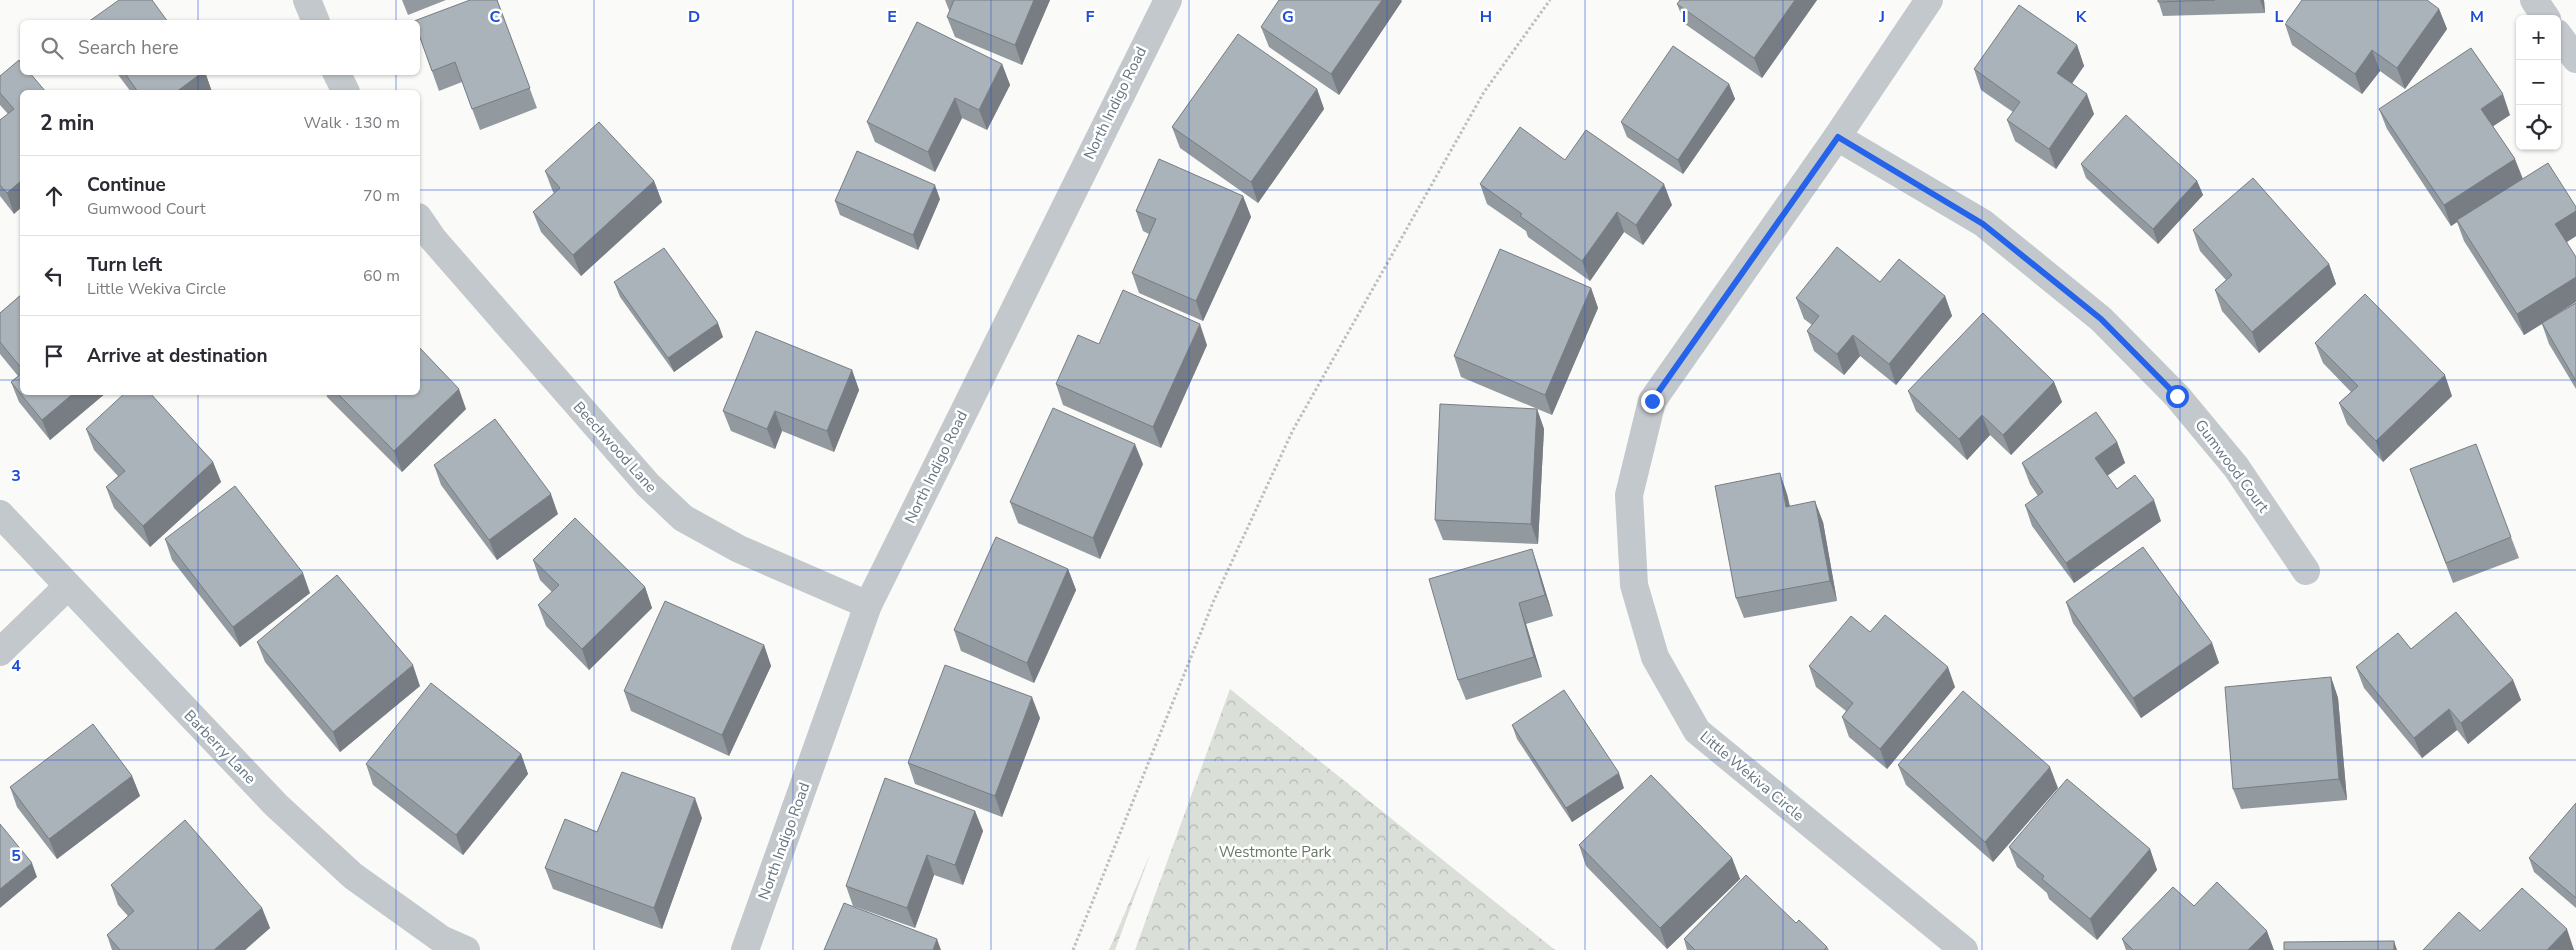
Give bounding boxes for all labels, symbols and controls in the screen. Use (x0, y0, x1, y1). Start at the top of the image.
text: C (490, 6, 501, 28)
text: D (688, 6, 700, 28)
text: E (887, 6, 897, 28)
text: F (1086, 6, 1095, 28)
text: G (1282, 6, 1294, 28)
text: H (1480, 6, 1492, 28)
text: I (1682, 6, 1686, 28)
text: J (1878, 6, 1885, 28)
text: K (2076, 6, 2088, 28)
text: L (2275, 6, 2284, 28)
text: M (2470, 6, 2484, 28)
map controls (2516, 15, 2561, 150)
button: + (2516, 15, 2561, 60)
search box (20, 20, 420, 75)
icon: search (38, 34, 66, 62)
text: Search here (78, 35, 179, 61)
street label: North Indigo Road (1079, 43, 1151, 163)
button: − (2516, 60, 2561, 105)
button: locate (2516, 105, 2561, 150)
text: 2 min (40, 109, 94, 137)
text: Walk · 130 m (304, 112, 400, 134)
text: Continue (87, 172, 166, 198)
icon: ahead (40, 182, 68, 210)
text: 70 m (363, 185, 400, 207)
text: Gumwood Court (87, 198, 206, 220)
text: Turn left (87, 252, 162, 278)
icon: left (40, 262, 68, 290)
text: 60 m (363, 265, 400, 287)
text: Little Wekiva Circle (87, 278, 226, 300)
icon: arrive (40, 342, 68, 370)
text: Arrive at destination (87, 343, 268, 369)
route start (2166, 385, 2189, 408)
route end (1641, 390, 1664, 413)
street label: Beechwood Lane (569, 397, 661, 497)
street label: North Indigo Road (900, 407, 972, 527)
street label: Gumwood Court (2191, 416, 2274, 517)
text: 3 (11, 465, 21, 487)
text: 4 (11, 655, 21, 677)
street label: Barberry Lane (180, 706, 260, 788)
street label: Little Wekiva Circle (1696, 726, 1808, 826)
street label: North Indigo Road (754, 780, 814, 902)
park label: Westmonte Park (1219, 842, 1332, 862)
text: 5 (11, 845, 21, 867)

